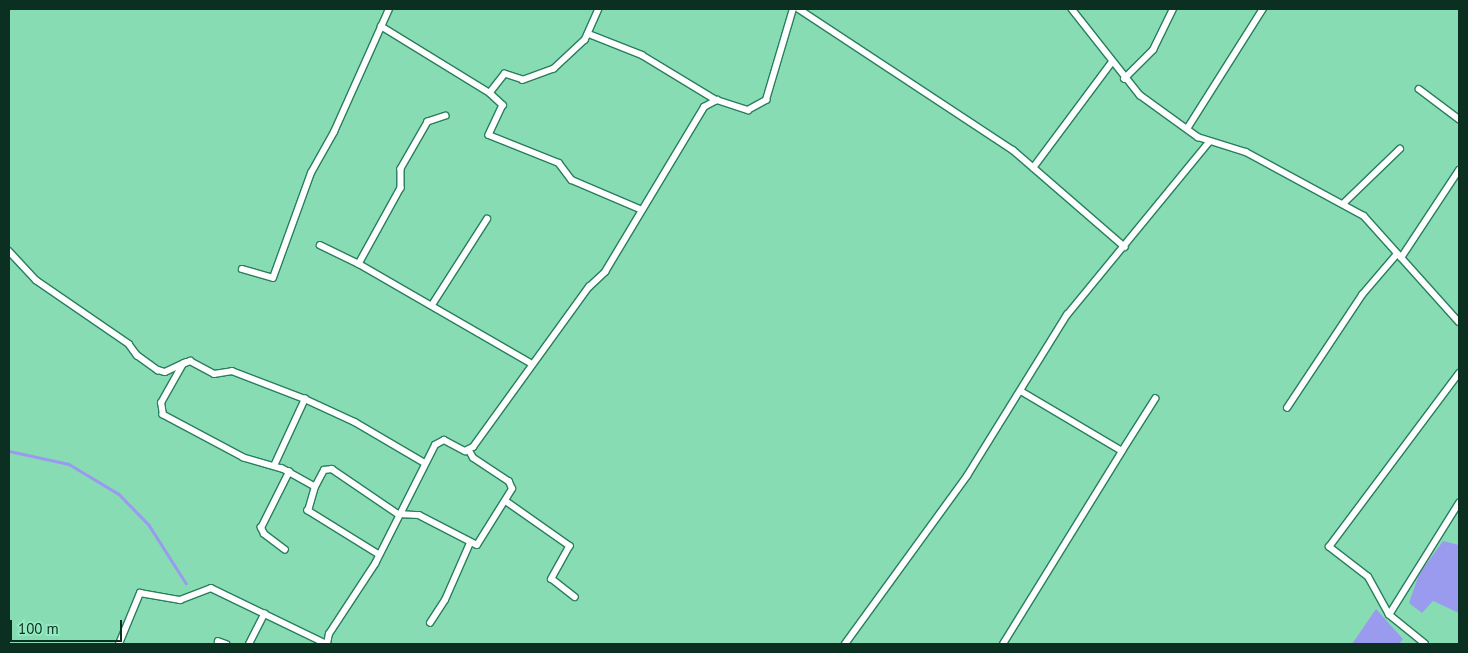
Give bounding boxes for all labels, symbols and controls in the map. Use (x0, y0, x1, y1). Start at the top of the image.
scale bar (12, 610, 125, 642)
text: 100 m (18, 619, 59, 638)

